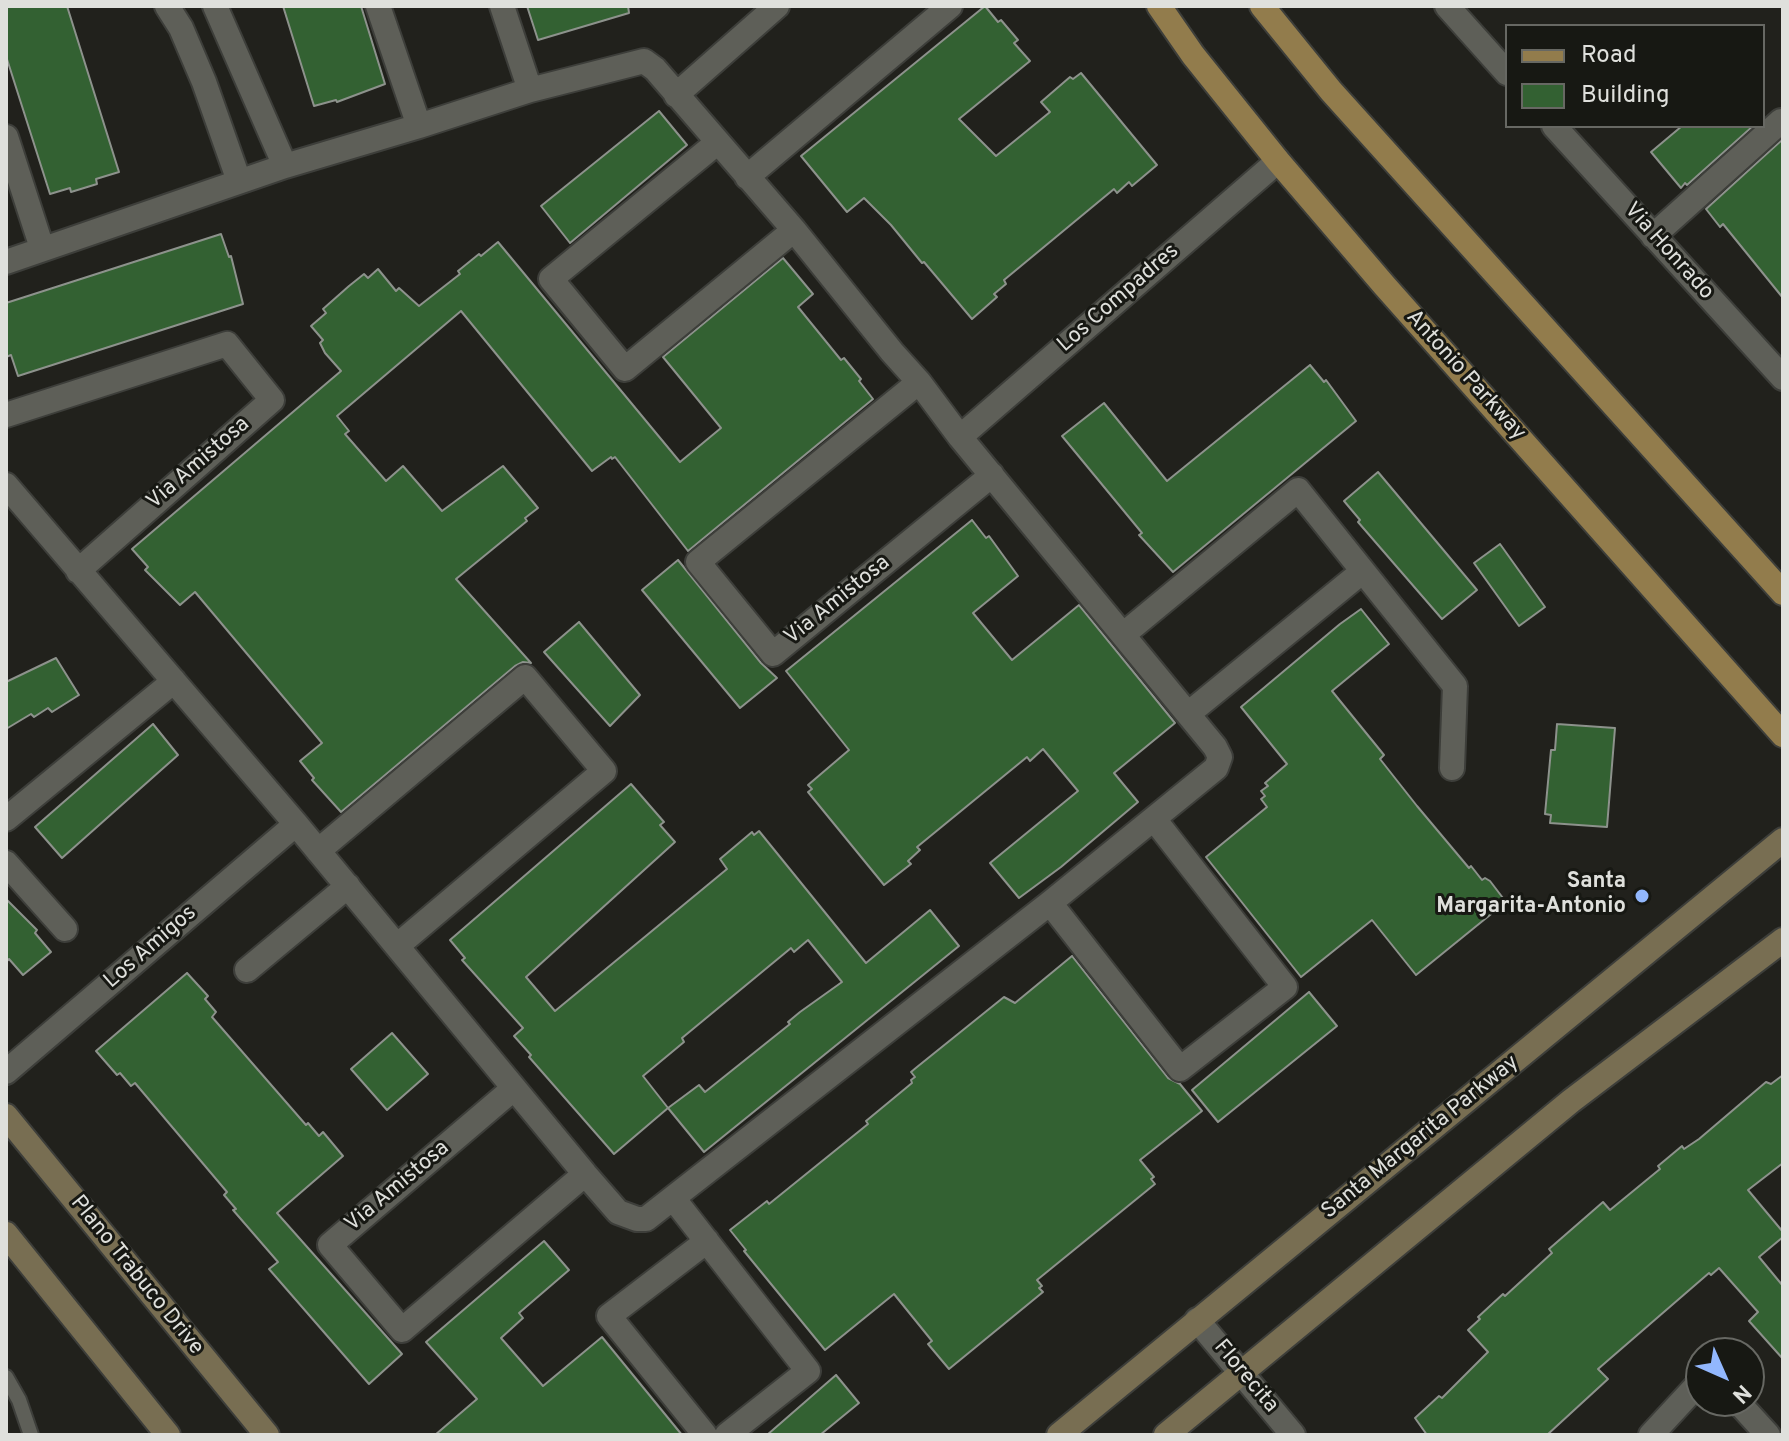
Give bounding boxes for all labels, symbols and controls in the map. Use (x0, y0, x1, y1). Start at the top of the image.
legend (1505, 24, 1765, 128)
text: Road (1581, 41, 1637, 71)
text: Building (1581, 81, 1670, 111)
street label: Via Honrado (1618, 198, 1718, 306)
street label: Los Compadres (1053, 239, 1185, 359)
street label: Antonio Parkway (1400, 305, 1530, 447)
street label: Via Amistosa (142, 412, 256, 516)
street label: Via Amistosa (780, 551, 896, 651)
place label: Santa Margarita-Antonio (1436, 870, 1626, 922)
marker: Santa Margarita-Antonio (1633, 887, 1651, 905)
street label: Los Amigos (99, 901, 203, 995)
street label: Santa Margarita Parkway (1317, 1050, 1525, 1226)
street label: Via Amistosa (341, 1136, 455, 1238)
street label: Plano Trabuco Drive (64, 1191, 208, 1361)
street label: Florecita (1207, 1335, 1283, 1419)
north arrow (1685, 1337, 1765, 1417)
text: N (1726, 1378, 1756, 1408)

